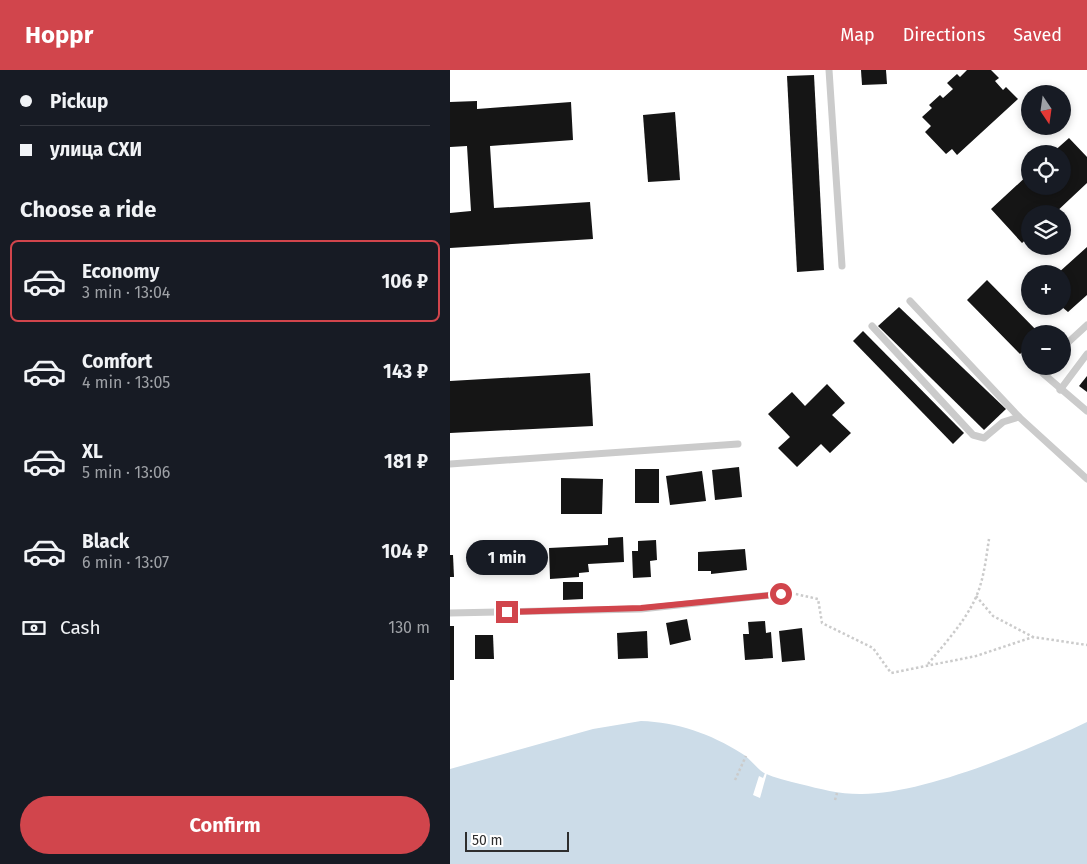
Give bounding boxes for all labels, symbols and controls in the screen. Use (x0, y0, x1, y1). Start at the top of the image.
text: Hoppr (25, 21, 93, 49)
text: Map (840, 24, 875, 46)
text: Directions (903, 24, 985, 46)
text: Saved (1013, 24, 1062, 46)
north arrow (1021, 85, 1071, 135)
map controls (1021, 85, 1071, 375)
text: Pickup (50, 90, 108, 113)
text: улица СХИ (50, 138, 142, 161)
button: locate (1021, 145, 1071, 195)
text: Choose a ride (20, 196, 156, 223)
button: layers (1021, 205, 1071, 255)
icon: car (22, 259, 67, 304)
text: Economy (82, 260, 159, 283)
button: + (1021, 265, 1071, 315)
text: 106 ₽ (382, 270, 428, 293)
text: 3 min · 13:04 (82, 283, 170, 302)
button: − (1021, 325, 1071, 375)
icon: car (22, 349, 67, 394)
text: Comfort (82, 350, 152, 373)
text: 143 ₽ (383, 360, 428, 383)
text: 4 min · 13:05 (82, 373, 170, 392)
icon: car (22, 439, 67, 484)
text: XL (82, 440, 103, 463)
text: 181 ₽ (384, 450, 428, 473)
text: 5 min · 13:06 (82, 463, 170, 482)
icon: car (22, 529, 67, 574)
text: Black (82, 530, 129, 553)
text: 104 ₽ (382, 540, 428, 563)
callout: 1 min (466, 540, 548, 574)
text: 1 min (488, 548, 526, 567)
text: 6 min · 13:07 (82, 553, 169, 572)
route start (770, 583, 792, 605)
route end (496, 601, 518, 623)
icon: cash (20, 614, 48, 642)
text: Cash (60, 616, 101, 639)
text: 130 m (388, 618, 430, 637)
button: Confirm (20, 796, 430, 854)
scale bar (465, 829, 569, 852)
text: 50 m (472, 832, 503, 849)

